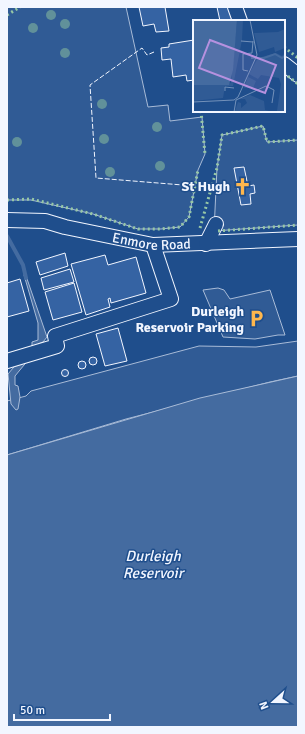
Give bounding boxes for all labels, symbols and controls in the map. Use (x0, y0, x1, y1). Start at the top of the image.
inset map (193, 20, 285, 112)
church icon: St Hugh (233, 176, 253, 196)
place label: St Hugh (181, 178, 230, 195)
street label: Enmore Road (111, 228, 191, 254)
place label: Durleigh Reservoir Parking (135, 303, 244, 336)
parking icon: Durleigh Reservoir Parking (247, 309, 267, 329)
water label: Durleigh Reservoir (123, 547, 186, 582)
north arrow (253, 682, 293, 722)
scale bar (14, 696, 110, 722)
text: N (257, 700, 272, 711)
text: 50 m (20, 703, 45, 718)

